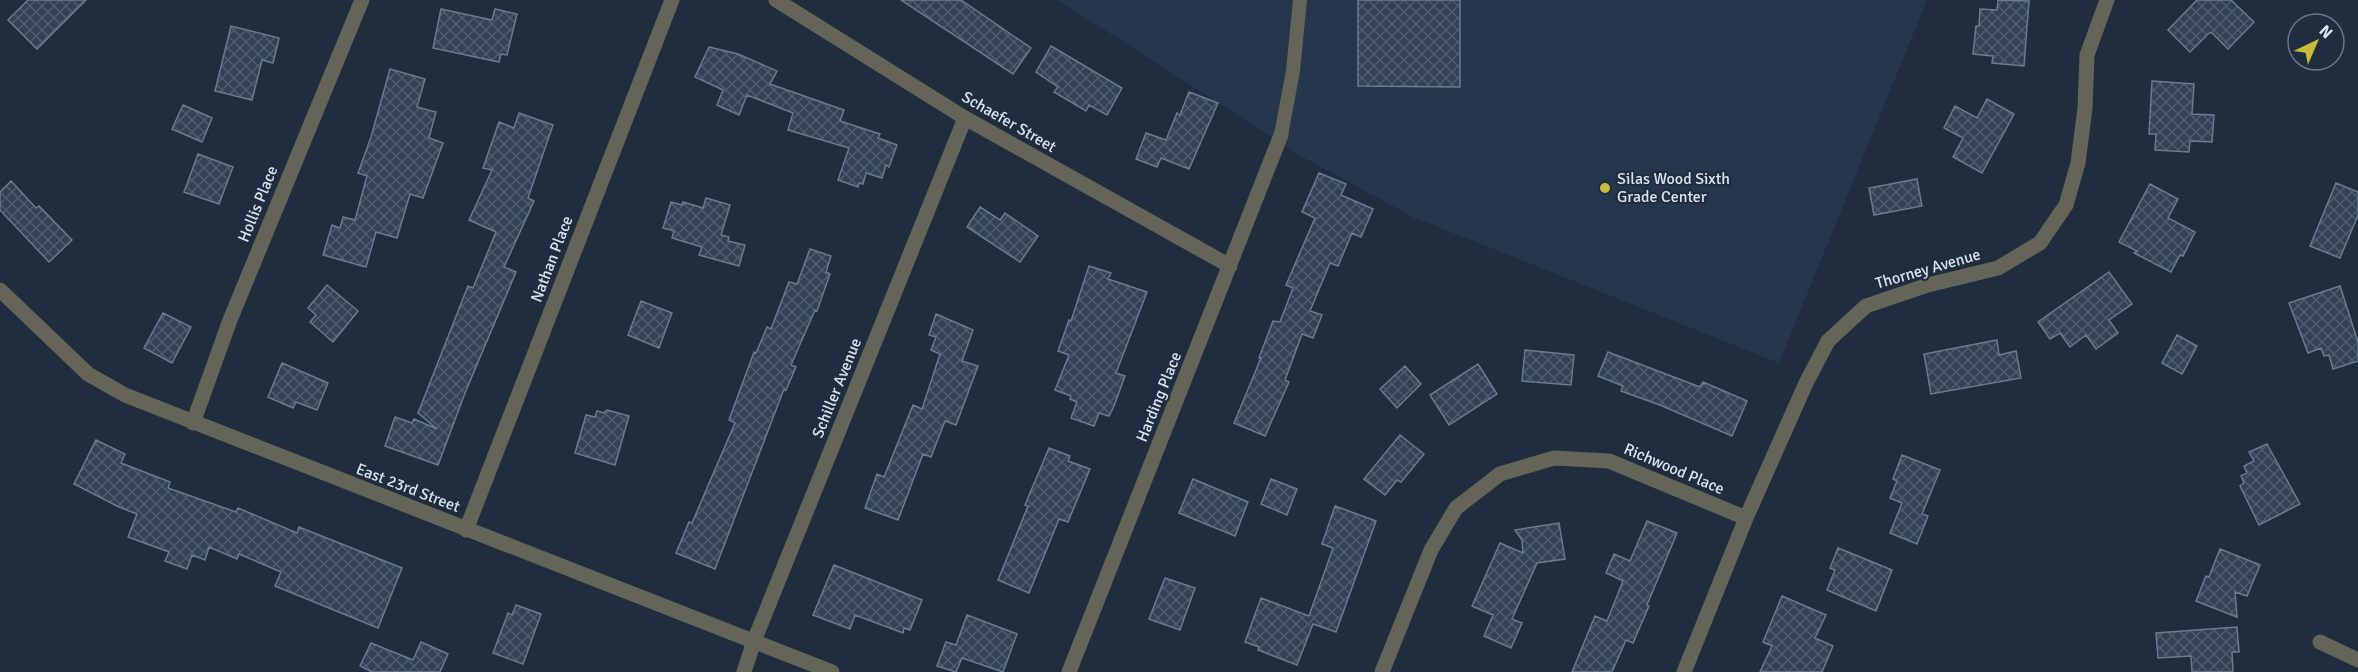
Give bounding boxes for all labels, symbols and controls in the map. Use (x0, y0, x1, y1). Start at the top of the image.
north arrow (2286, 12, 2346, 72)
text: N (2315, 21, 2337, 43)
street label: Schaefer Street (958, 87, 1060, 157)
street label: Hollis Place (234, 163, 282, 245)
place label: Silas Wood Sixth Grade Center (1617, 169, 1730, 207)
marker: Silas Wood Sixth Grade Center (1598, 181, 1612, 195)
street label: Nathan Place (526, 213, 578, 305)
street label: Thorney Avenue (1873, 244, 1983, 294)
street label: Schiller Avenue (808, 335, 866, 441)
street label: Harding Place (1132, 349, 1186, 445)
street label: Richwood Place (1621, 439, 1727, 499)
street label: East 23rd Street (353, 459, 463, 517)

